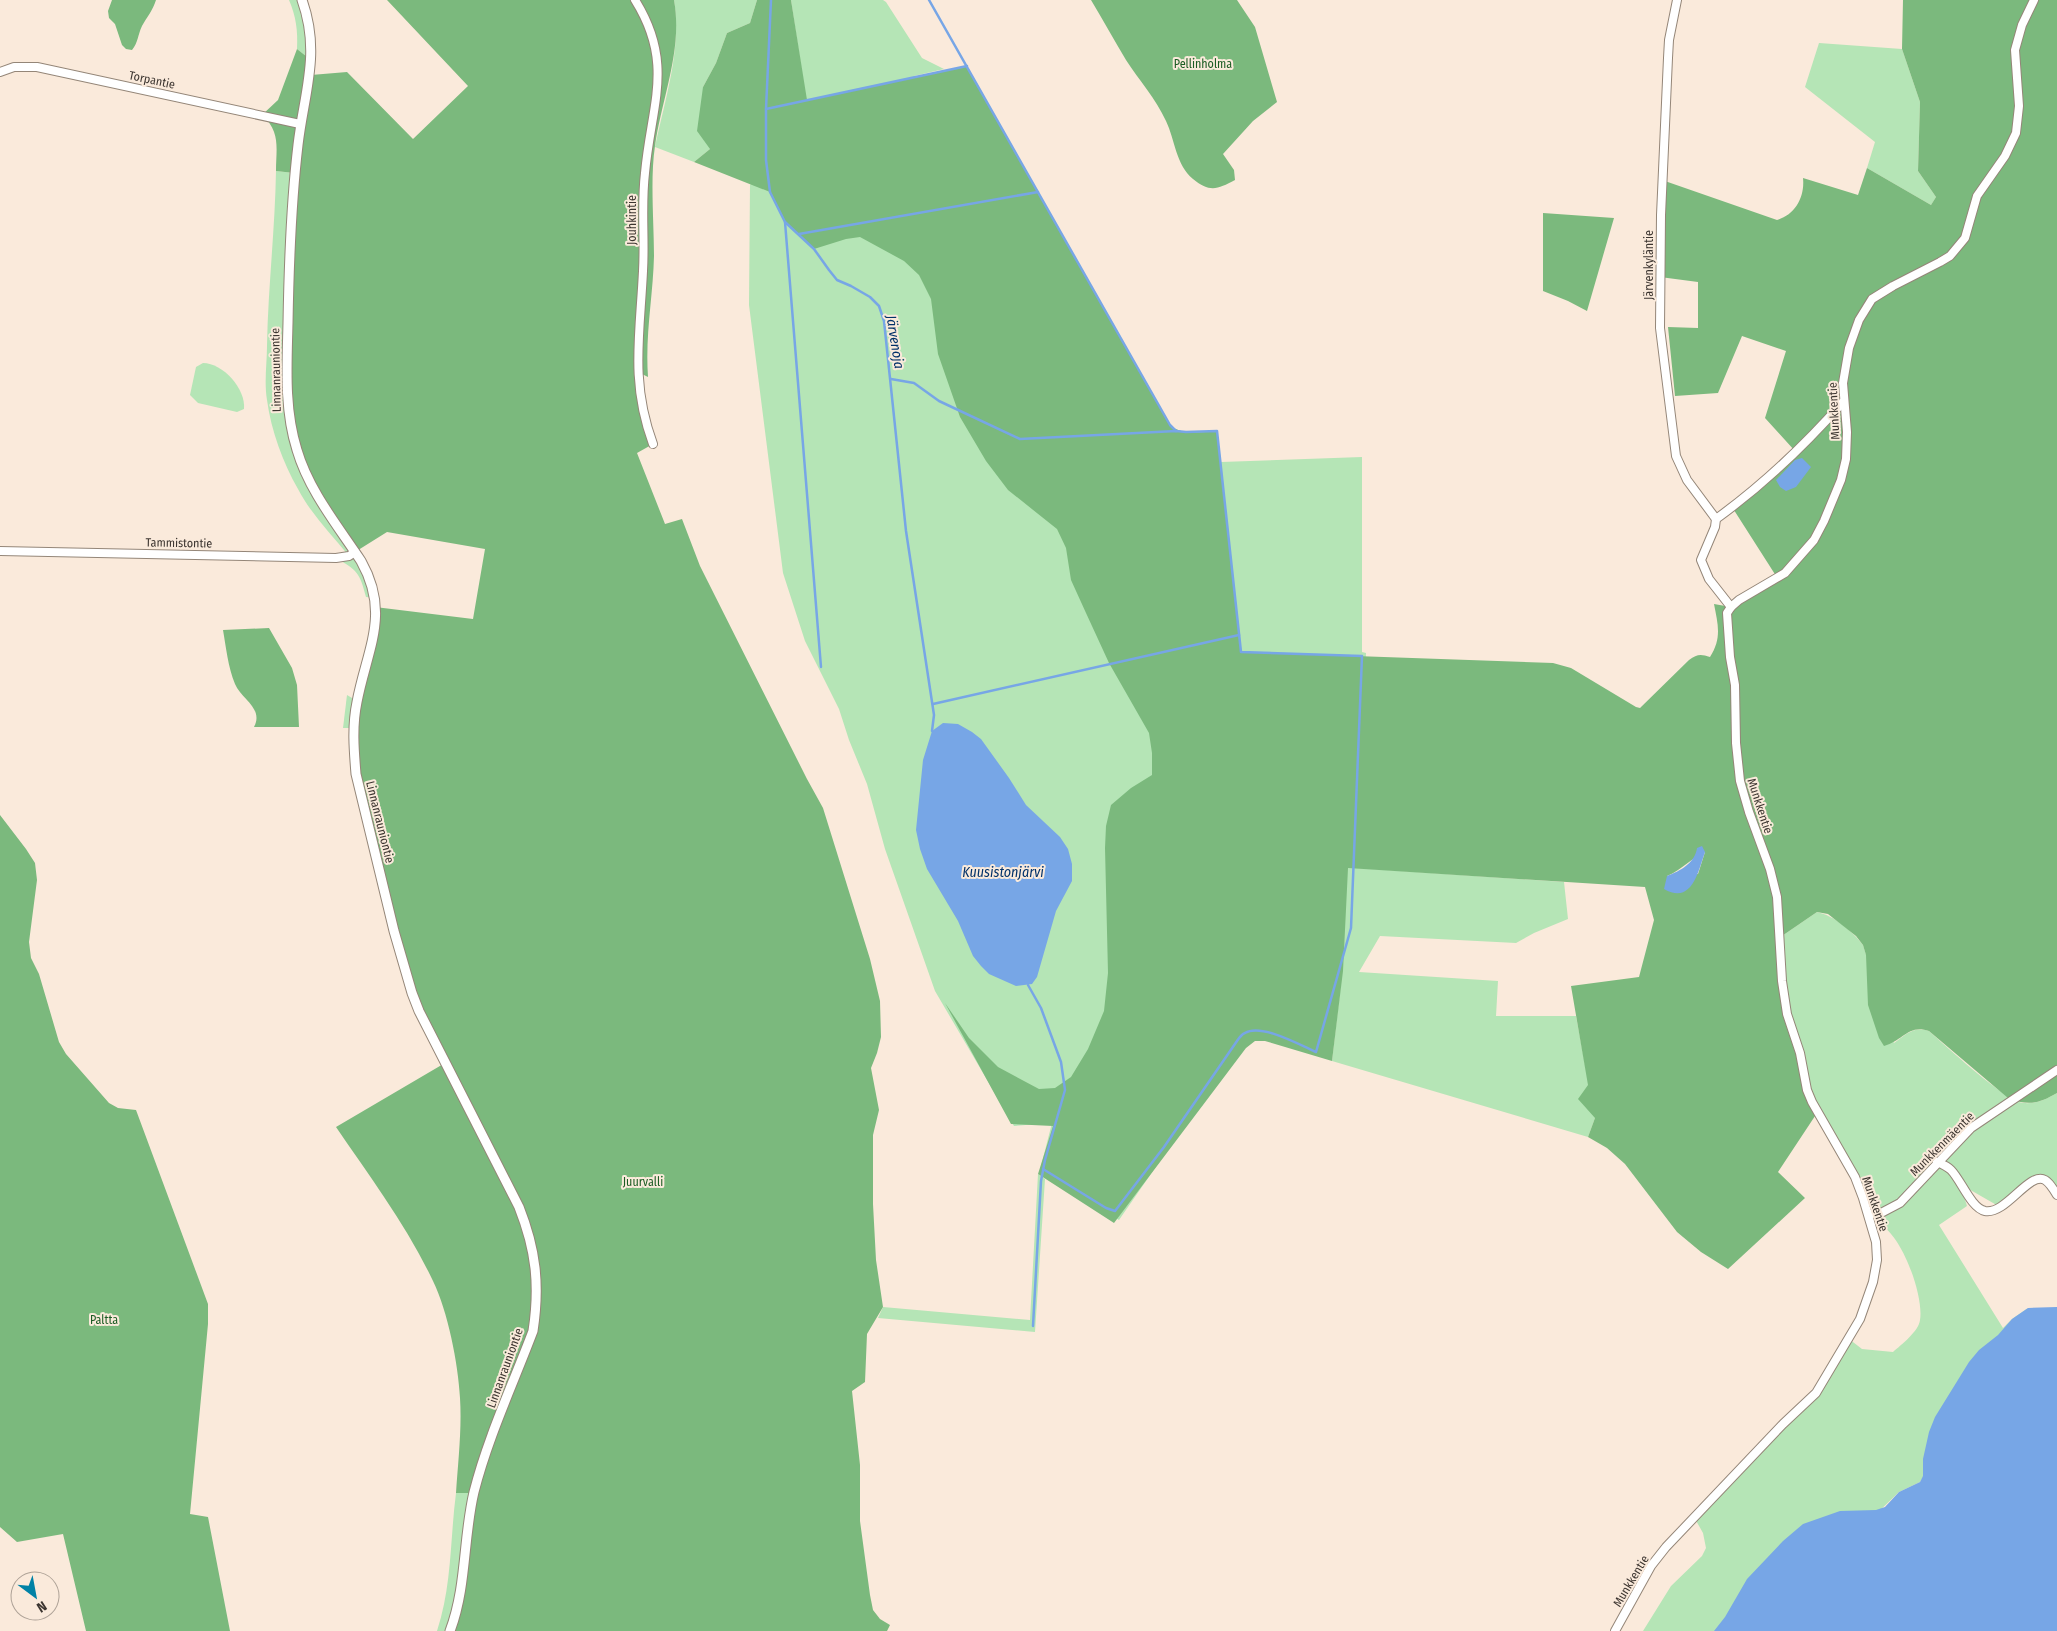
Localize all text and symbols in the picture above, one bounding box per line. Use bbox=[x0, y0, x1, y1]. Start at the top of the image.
park label: Pellinholma bbox=[1174, 57, 1232, 71]
street label: Torpantie bbox=[128, 68, 176, 92]
street label: Jouhkintie bbox=[625, 195, 639, 245]
street label: Järvenkyläntie bbox=[1642, 230, 1656, 300]
water label: Järvenoja bbox=[882, 313, 908, 370]
street label: Linnanrauniontie bbox=[268, 328, 284, 412]
street label: Munkkentie bbox=[1826, 382, 1842, 440]
street label: Tammistontie bbox=[146, 535, 213, 551]
street label: Munkkentie bbox=[1744, 777, 1776, 835]
street label: Linnanrauniontie bbox=[363, 780, 397, 865]
water label: Kuusistonjärvi bbox=[962, 864, 1044, 881]
street label: Munkkenmäentie bbox=[1907, 1109, 1977, 1179]
park label: Juurvalli bbox=[623, 1175, 663, 1189]
street label: Munkkentie bbox=[1859, 1175, 1891, 1233]
park label: Paltta bbox=[90, 1313, 118, 1327]
street label: Linnanrauniontie bbox=[484, 1326, 526, 1410]
street label: Munkkentie bbox=[1610, 1553, 1652, 1609]
north arrow bbox=[10, 1571, 60, 1621]
text: N bbox=[34, 1597, 50, 1616]

